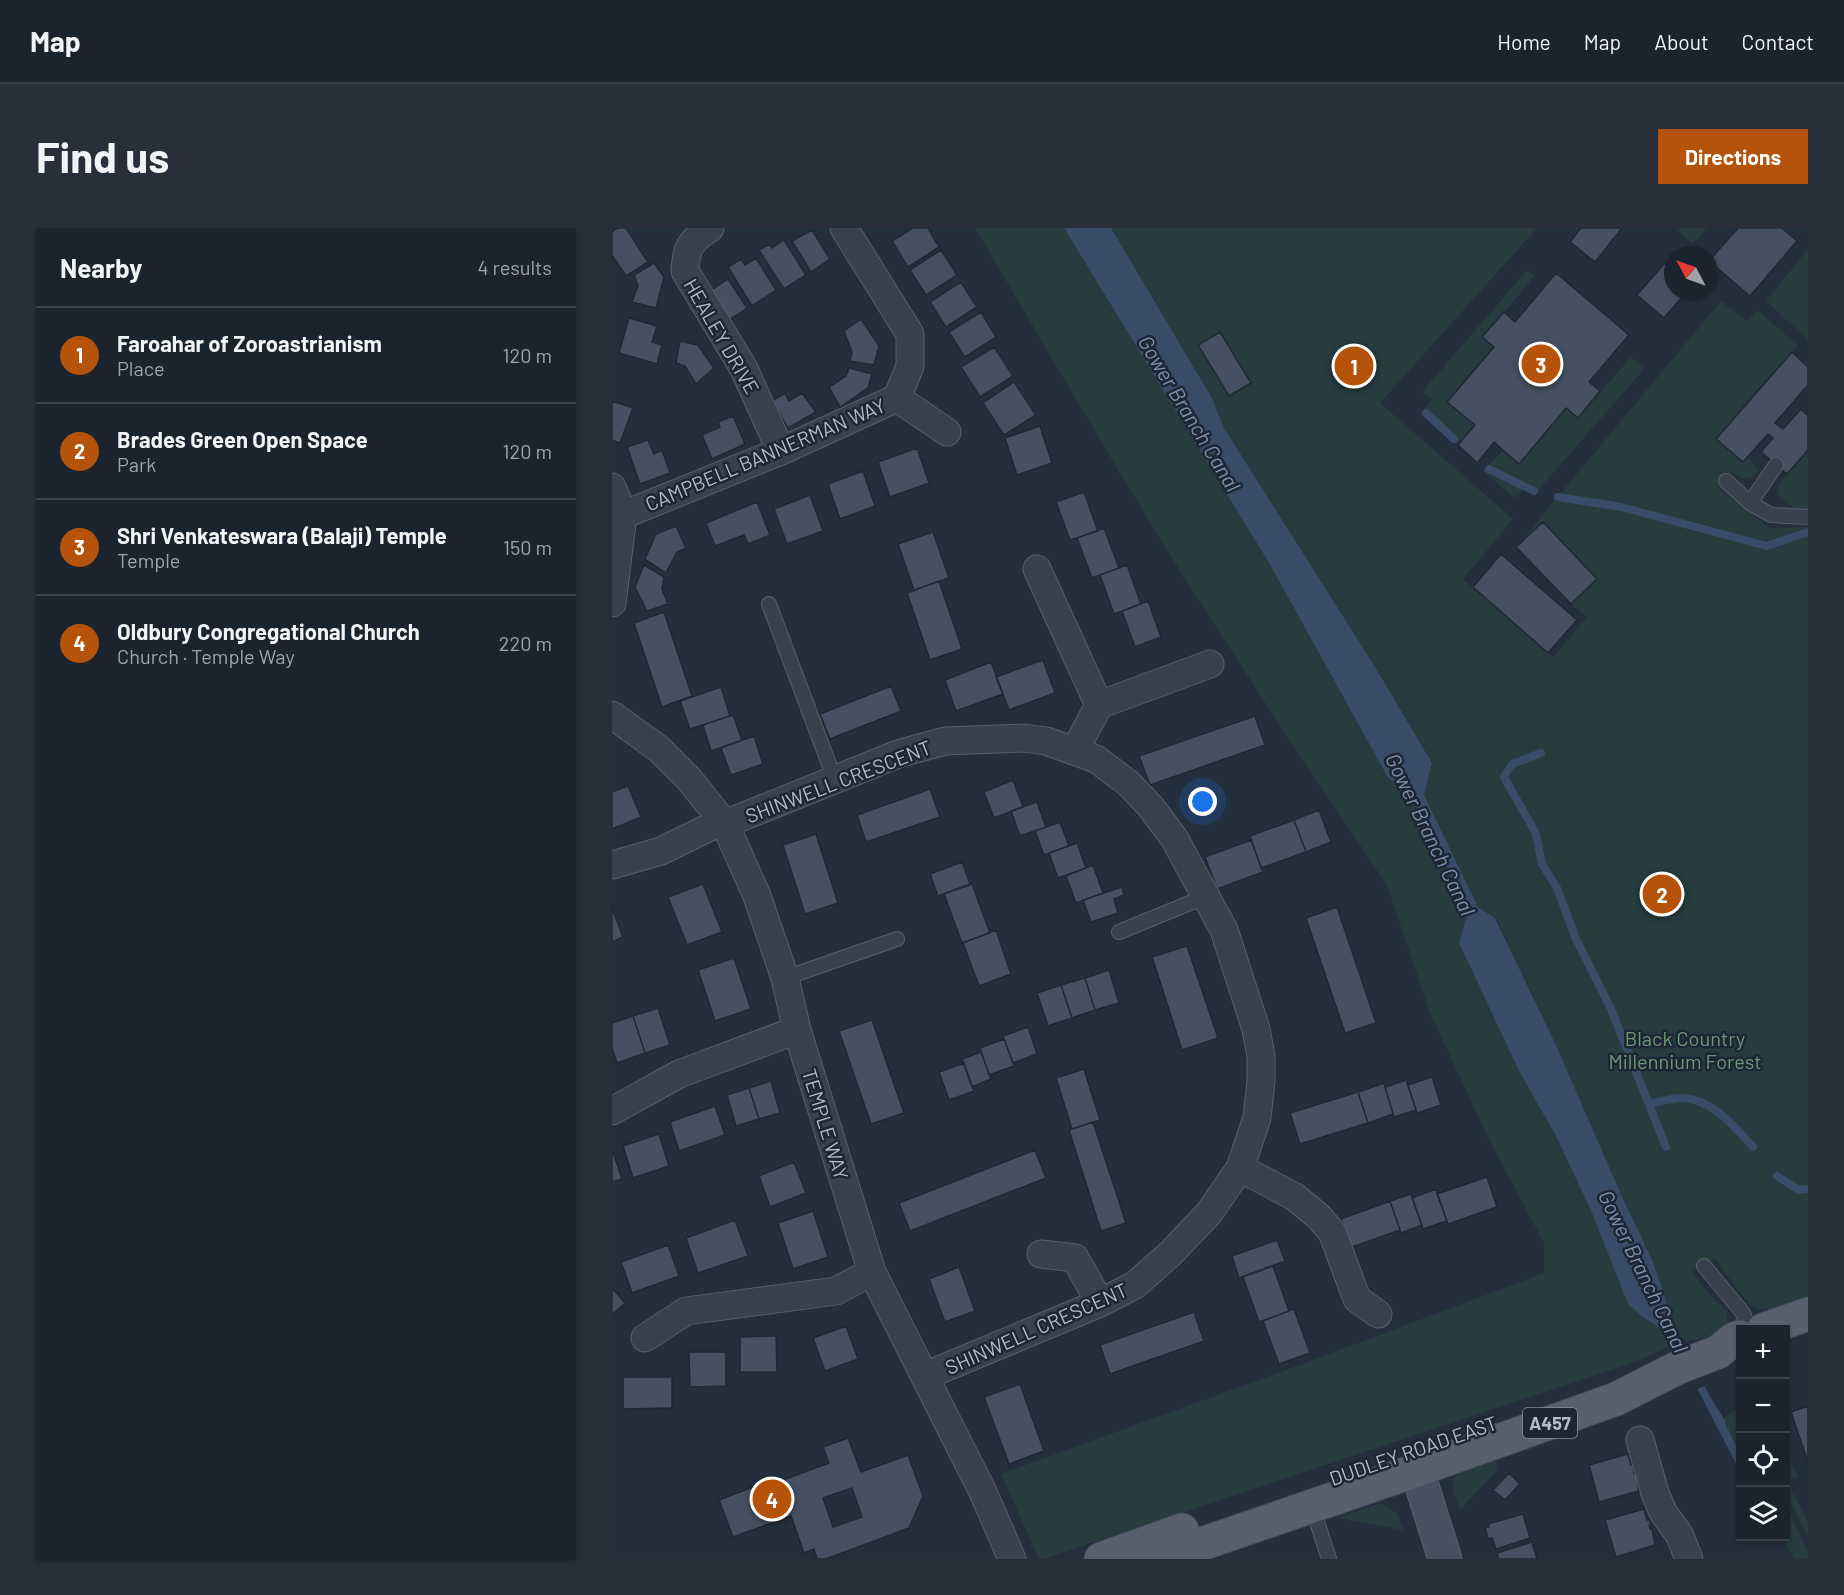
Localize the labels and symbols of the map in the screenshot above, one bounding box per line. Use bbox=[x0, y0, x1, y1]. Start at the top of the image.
north arrow bbox=[1664, 246, 1718, 300]
street label: HEALEY DRIVE bbox=[679, 274, 765, 398]
water label: Gower Branch Canal bbox=[1134, 331, 1247, 496]
pin: 3 bbox=[1522, 342, 1560, 386]
pin: 1 bbox=[1334, 344, 1374, 388]
street label: CAMPBELL BANNERMAN WAY bbox=[641, 392, 889, 516]
street label: SHINWELL CRESCENT bbox=[742, 735, 934, 827]
water label: Gower Branch Canal bbox=[1381, 749, 1481, 919]
your location bbox=[1188, 787, 1217, 816]
pin: 2 bbox=[1642, 872, 1682, 916]
park label: Black Country Millennium Forest bbox=[1608, 1026, 1762, 1073]
street label: TEMPLE WAY bbox=[798, 1066, 854, 1182]
water label: Gower Branch Canal bbox=[1594, 1186, 1694, 1356]
street label: SHINWELL CRESCENT bbox=[941, 1277, 1131, 1379]
road number: A457 bbox=[1523, 1408, 1577, 1438]
street label: DUDLEY ROAD EAST bbox=[1326, 1410, 1500, 1490]
pin: 4 bbox=[752, 1476, 792, 1522]

